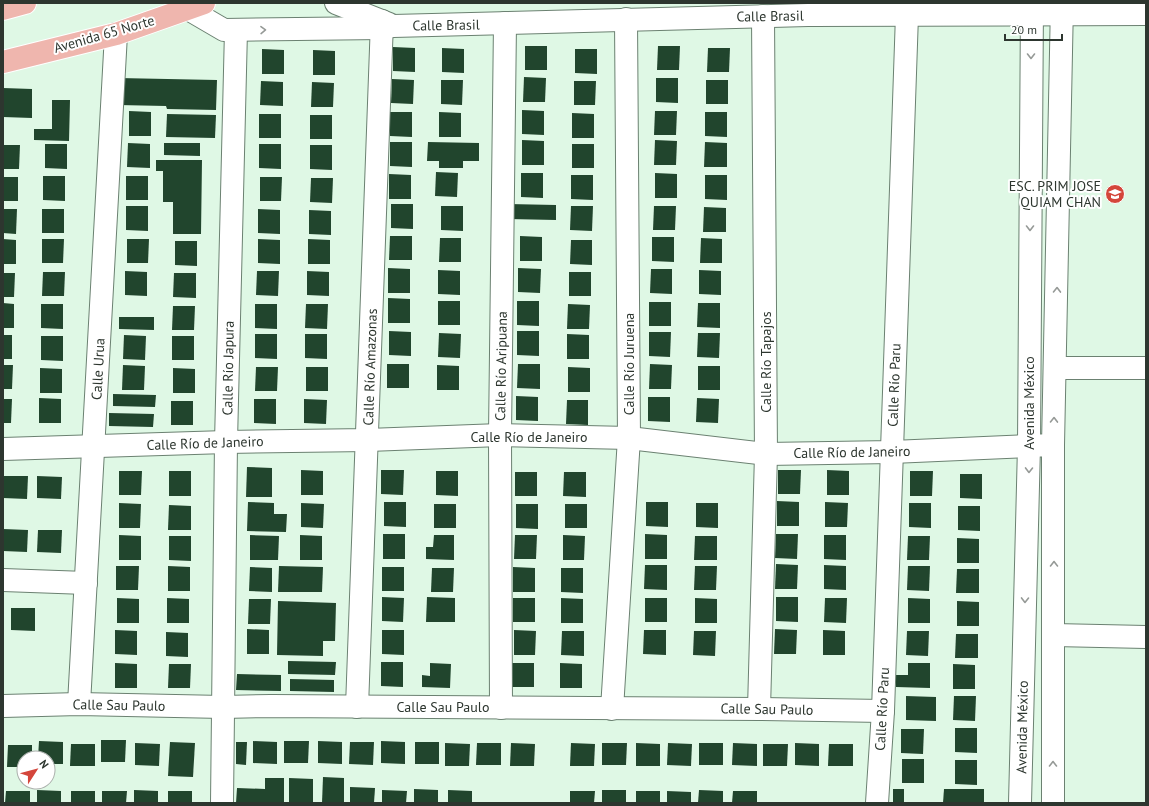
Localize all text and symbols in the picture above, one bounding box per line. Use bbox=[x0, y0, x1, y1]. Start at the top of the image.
street label: Calle Brasil bbox=[736, 6, 804, 26]
street label: Avenida 65 Norte bbox=[52, 11, 156, 57]
street label: Calle Brasil bbox=[412, 15, 480, 35]
scale bar bbox=[1005, 16, 1062, 42]
text: 20 m bbox=[1011, 22, 1037, 37]
one-way arrow bbox=[260, 26, 266, 34]
one-way arrow bbox=[1027, 53, 1035, 59]
place label: ESC. PRIM JOSE QUIAM CHAN bbox=[1009, 177, 1101, 211]
school or university icon: ESC. PRIM JOSE QUIAM CHAN bbox=[1104, 183, 1126, 205]
one-way arrow bbox=[1026, 225, 1034, 231]
one-way arrow bbox=[1053, 287, 1061, 293]
street label: Calle Río Amazonas bbox=[359, 308, 381, 426]
street label: Calle Río Aripuana bbox=[491, 311, 511, 421]
street label: Calle Río Tapajos bbox=[757, 311, 775, 413]
street label: Calle Río Juruena bbox=[620, 313, 638, 415]
street label: Calle Río Japura bbox=[218, 320, 238, 416]
street label: Calle Urua bbox=[87, 337, 109, 400]
street label: Calle Río Paru bbox=[884, 343, 904, 427]
street label: Avenida México bbox=[1020, 356, 1038, 450]
one-way arrow bbox=[1050, 417, 1058, 423]
street label: Calle Río de Janeiro bbox=[470, 428, 588, 446]
street label: Calle Río de Janeiro bbox=[146, 432, 264, 454]
street label: Calle Río de Janeiro bbox=[793, 442, 911, 462]
one-way arrow bbox=[1024, 467, 1033, 473]
one-way arrow bbox=[1050, 561, 1058, 567]
one-way arrow bbox=[1021, 597, 1029, 603]
street label: Calle Río Paru bbox=[871, 667, 893, 751]
street label: Avenida México bbox=[1012, 680, 1032, 774]
street label: Calle Sau Paulo bbox=[72, 695, 166, 715]
street label: Calle Sau Paulo bbox=[397, 698, 489, 716]
street label: Calle Sau Paulo bbox=[720, 699, 814, 719]
north arrow bbox=[16, 750, 56, 790]
text: N bbox=[36, 757, 52, 771]
one-way arrow bbox=[1049, 761, 1057, 767]

